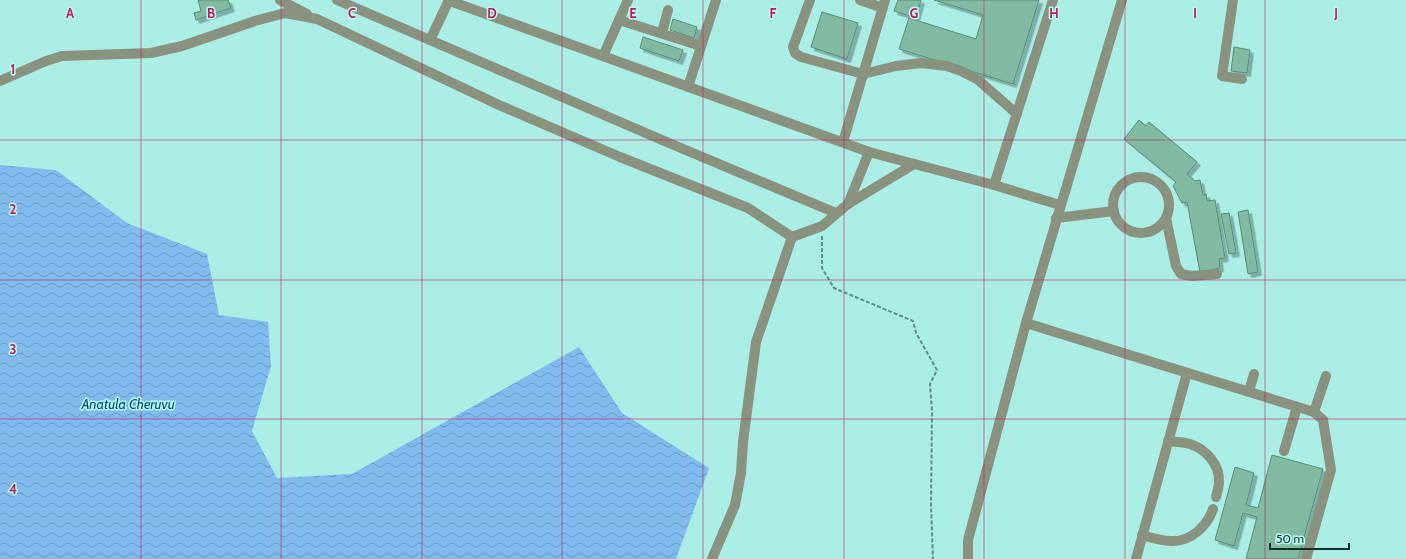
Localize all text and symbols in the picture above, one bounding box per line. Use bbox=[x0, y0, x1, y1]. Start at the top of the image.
text: A bbox=[66, 5, 75, 21]
text: B bbox=[207, 5, 215, 21]
text: C bbox=[348, 5, 356, 21]
text: D bbox=[487, 5, 497, 21]
text: E bbox=[629, 5, 637, 21]
text: F bbox=[770, 5, 777, 21]
text: G bbox=[910, 5, 919, 21]
text: H bbox=[1049, 5, 1059, 21]
text: I bbox=[1193, 5, 1197, 21]
text: J bbox=[1333, 5, 1338, 21]
text: 1 bbox=[11, 61, 15, 77]
text: 2 bbox=[10, 201, 17, 217]
text: 3 bbox=[9, 341, 17, 357]
water label: Anatula Cheruvu bbox=[80, 395, 175, 413]
text: 4 bbox=[9, 481, 17, 497]
scale bar bbox=[1270, 525, 1349, 551]
text: 50 m bbox=[1276, 531, 1304, 546]

